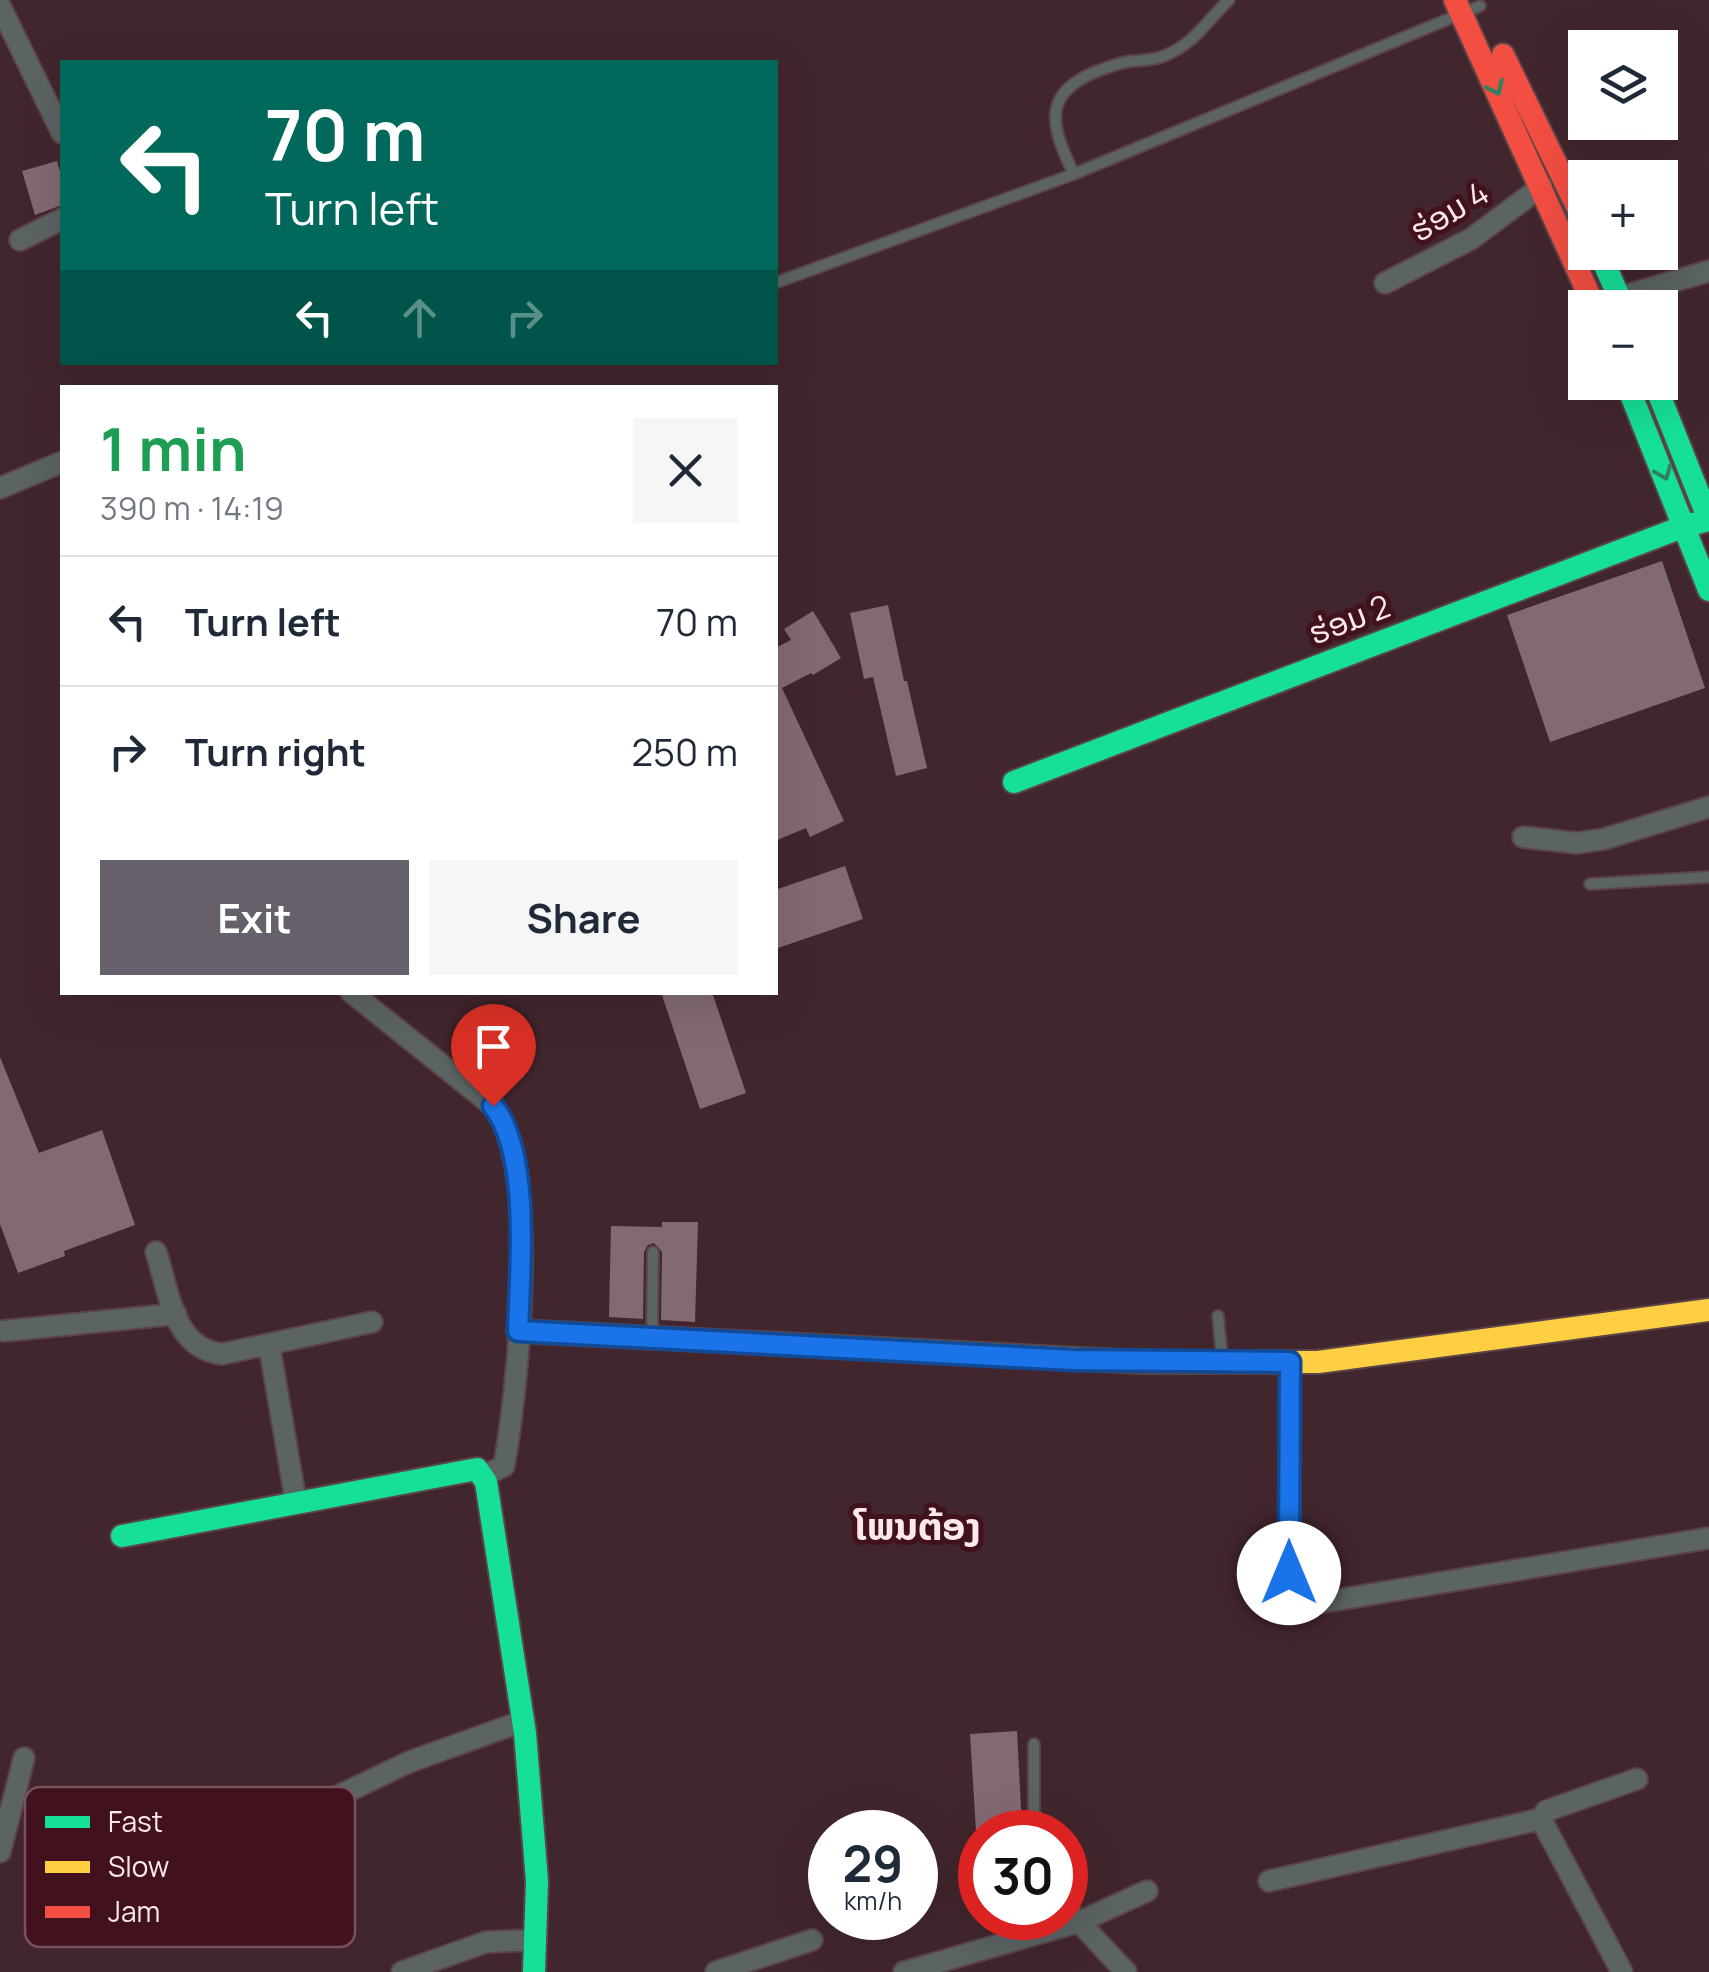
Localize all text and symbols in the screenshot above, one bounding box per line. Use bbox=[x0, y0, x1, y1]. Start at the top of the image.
map controls bbox=[1568, 30, 1678, 400]
button: layers bbox=[1568, 30, 1678, 140]
one-way arrow bbox=[1484, 78, 1504, 96]
text: 70 m bbox=[265, 86, 425, 182]
icon: left bbox=[100, 100, 230, 230]
button: + bbox=[1568, 160, 1678, 270]
street label: ຮ່ອມ 4 bbox=[1401, 170, 1497, 252]
text: Turn left bbox=[265, 177, 439, 239]
icon: left bbox=[287, 290, 342, 345]
icon: ahead bbox=[392, 290, 447, 345]
icon: right bbox=[497, 290, 552, 345]
button: − bbox=[1568, 290, 1678, 400]
text: 1 min bbox=[100, 407, 247, 489]
button: close bbox=[633, 418, 738, 523]
one-way arrow bbox=[1652, 462, 1672, 480]
text: 390 m · 14:19 bbox=[100, 486, 284, 530]
street label: ຮ່ອມ 2 bbox=[1302, 583, 1396, 655]
icon: left bbox=[100, 594, 155, 649]
text: Turn left bbox=[185, 595, 341, 647]
text: 70 m bbox=[656, 595, 738, 647]
icon: right bbox=[100, 724, 155, 779]
text: Turn right bbox=[185, 725, 366, 777]
text: 250 m bbox=[631, 725, 738, 777]
button: Exit bbox=[100, 860, 409, 975]
button: Share bbox=[429, 860, 738, 975]
pin bbox=[451, 1004, 536, 1107]
icon: arrive bbox=[466, 1019, 521, 1074]
district label: ໂພນຕ້ອງ bbox=[853, 1499, 980, 1551]
position arrow bbox=[1237, 1521, 1341, 1625]
legend bbox=[25, 1787, 355, 1947]
text: Fast bbox=[108, 1802, 163, 1840]
speed limit sign: 30 bbox=[958, 1810, 1088, 1940]
text: 29 bbox=[843, 1829, 903, 1897]
text: Slow bbox=[108, 1847, 169, 1885]
text: km/h bbox=[844, 1883, 902, 1918]
text: Jam bbox=[108, 1892, 160, 1930]

